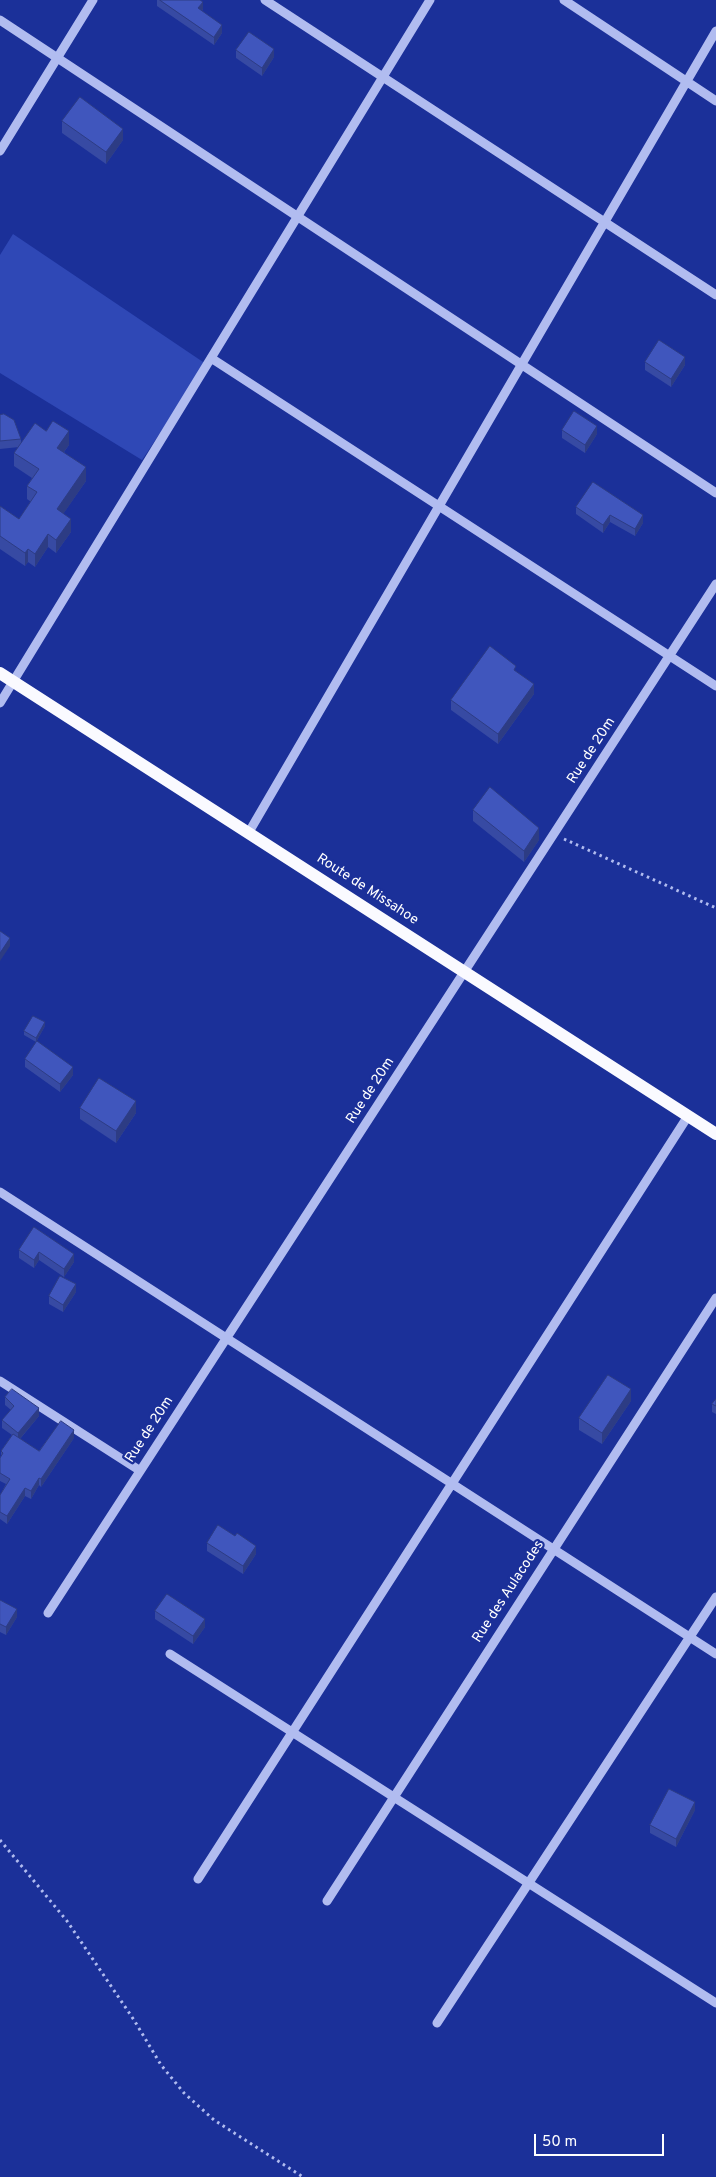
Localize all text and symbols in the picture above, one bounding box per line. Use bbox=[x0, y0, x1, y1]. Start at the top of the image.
street label: Rue de 20m bbox=[564, 715, 620, 787]
street label: Route de Missahoe bbox=[313, 851, 421, 929]
street label: Rue de 20m bbox=[343, 1055, 399, 1127]
street label: Rue de 20m bbox=[122, 1394, 178, 1466]
street label: Rue des Aulacodes bbox=[470, 1538, 548, 1646]
scale bar bbox=[536, 2124, 666, 2156]
text: 50 m bbox=[542, 2133, 577, 2152]

